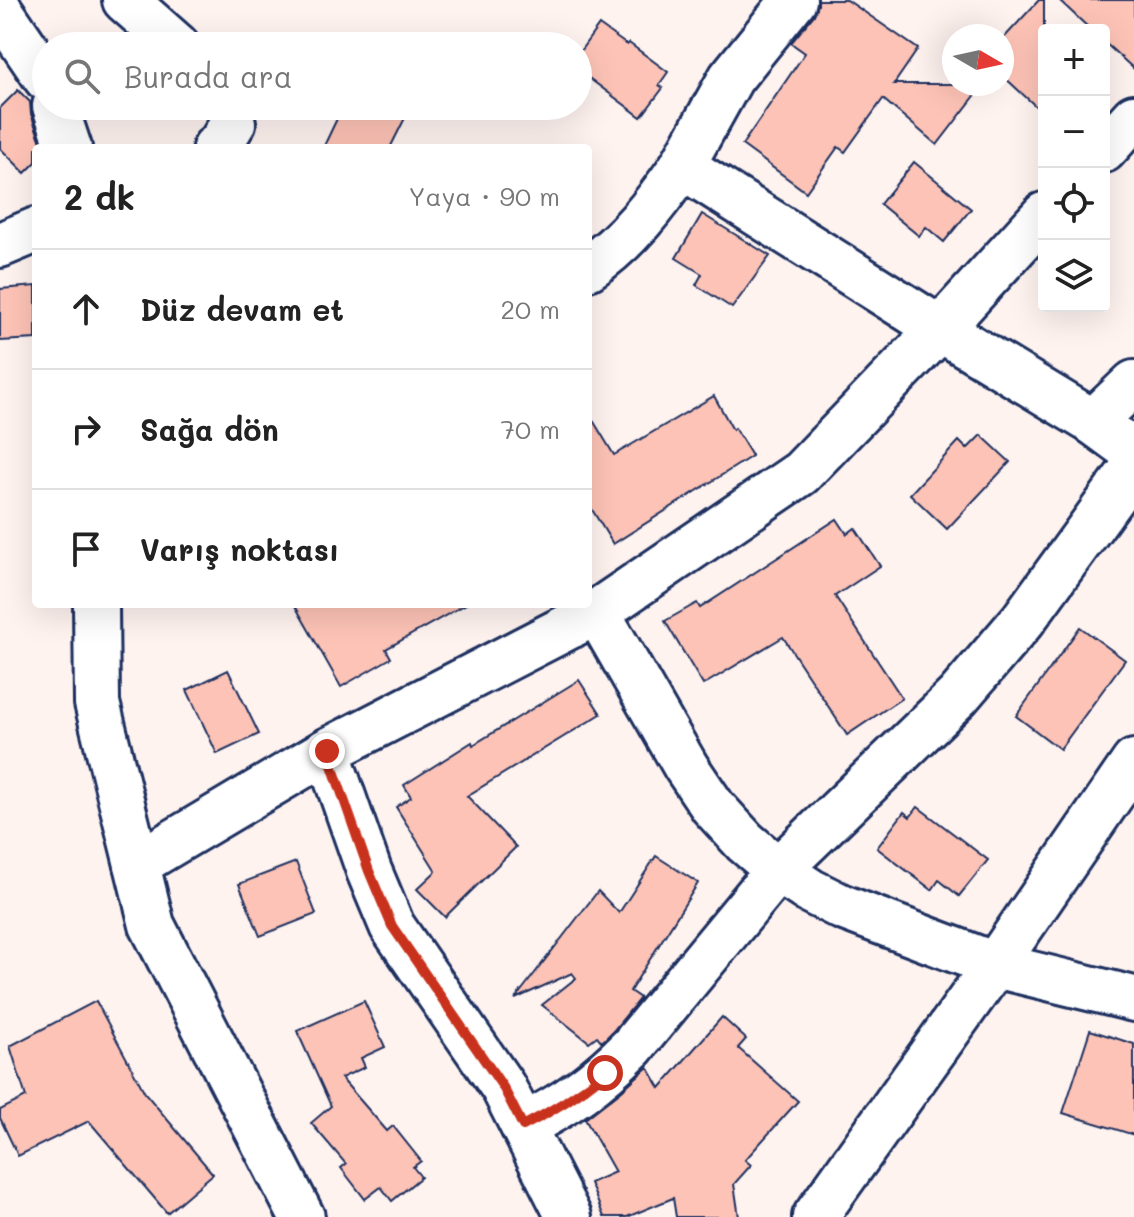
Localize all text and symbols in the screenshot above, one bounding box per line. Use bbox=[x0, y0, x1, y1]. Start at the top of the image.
north arrow bbox=[942, 24, 1014, 96]
map controls bbox=[1038, 24, 1110, 312]
button: + bbox=[1038, 24, 1110, 96]
search box bbox=[32, 32, 592, 120]
icon: search bbox=[60, 54, 104, 98]
text: Burada ara bbox=[124, 56, 293, 96]
button: − bbox=[1038, 96, 1110, 168]
button: locate bbox=[1038, 168, 1110, 240]
text: 2 dk bbox=[64, 174, 135, 219]
text: Yaya · 90 m bbox=[409, 179, 560, 213]
button: layers bbox=[1038, 240, 1110, 312]
icon: ahead bbox=[64, 287, 108, 331]
text: Düz devam et bbox=[140, 289, 344, 329]
text: 20 m bbox=[500, 292, 560, 326]
icon: right bbox=[64, 407, 108, 451]
text: Sağa dön bbox=[140, 409, 279, 449]
text: 70 m bbox=[500, 412, 560, 446]
icon: arrive bbox=[64, 527, 108, 571]
text: Varış noktası bbox=[140, 529, 339, 569]
route end bbox=[309, 733, 345, 769]
route start bbox=[587, 1055, 623, 1091]

